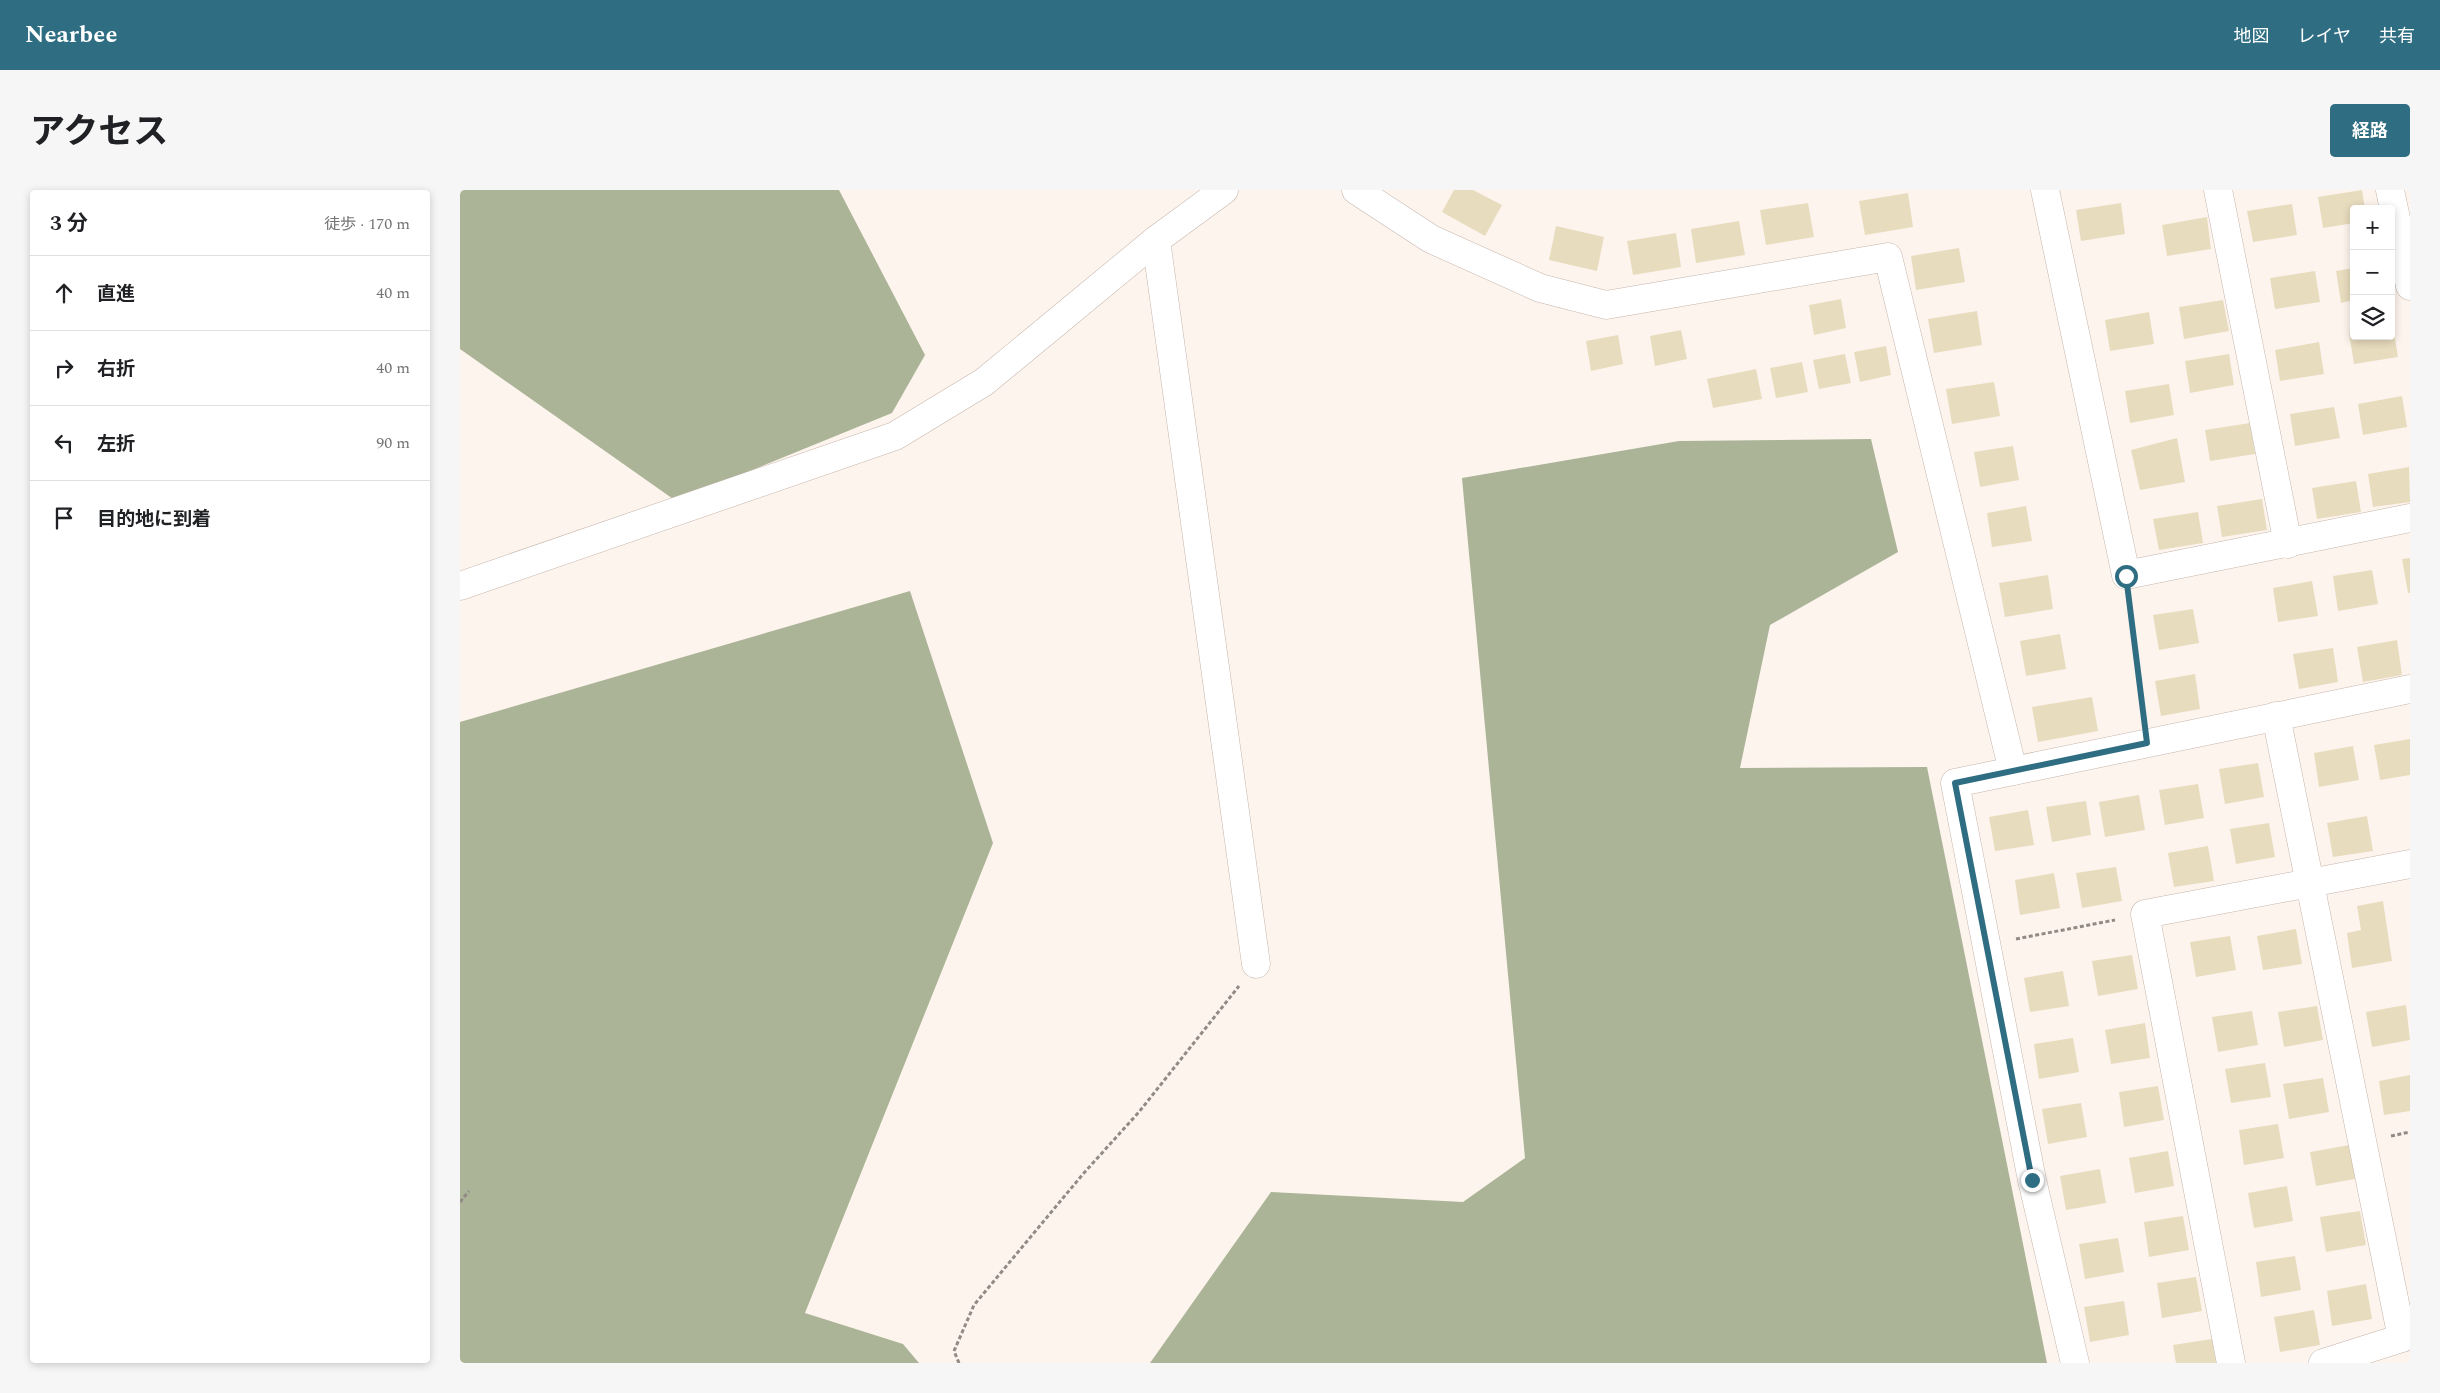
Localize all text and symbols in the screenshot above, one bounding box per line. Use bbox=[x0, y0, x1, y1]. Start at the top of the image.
text: Nearbee bbox=[25, 17, 117, 53]
text: 地図 bbox=[2234, 23, 2270, 50]
text: レイヤ bbox=[2298, 23, 2351, 50]
text: 共有 bbox=[2379, 23, 2415, 50]
button: 経路 bbox=[2330, 104, 2410, 157]
text: アクセス bbox=[30, 106, 168, 159]
map controls bbox=[2350, 205, 2395, 340]
button: + bbox=[2350, 205, 2395, 250]
text: 3 分 bbox=[50, 208, 88, 240]
text: 徒歩 · 170 m bbox=[324, 212, 410, 236]
button: − bbox=[2350, 250, 2395, 295]
icon: ahead bbox=[50, 279, 78, 307]
text: 直進 bbox=[97, 280, 135, 309]
text: 40 m bbox=[376, 281, 410, 305]
button: layers bbox=[2350, 295, 2395, 340]
icon: right bbox=[50, 354, 78, 382]
text: 右折 bbox=[97, 355, 135, 384]
text: 40 m bbox=[376, 356, 410, 380]
icon: left bbox=[50, 429, 78, 457]
text: 左折 bbox=[97, 430, 135, 459]
text: 90 m bbox=[376, 431, 410, 455]
icon: arrive bbox=[50, 504, 78, 532]
text: 目的地に到着 bbox=[97, 505, 211, 534]
route start bbox=[2115, 565, 2138, 588]
route end bbox=[2021, 1169, 2044, 1192]

